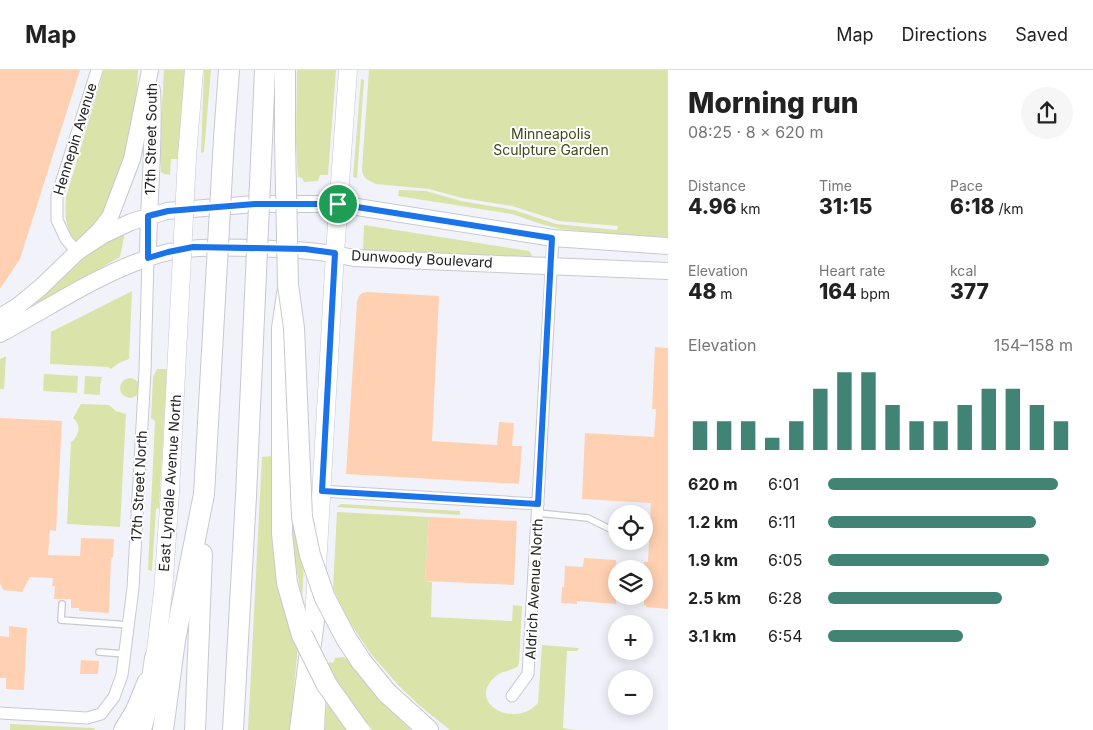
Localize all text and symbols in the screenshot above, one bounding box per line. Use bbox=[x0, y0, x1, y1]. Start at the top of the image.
text: Map bbox=[25, 20, 76, 49]
text: Map bbox=[836, 24, 874, 45]
text: Directions bbox=[902, 24, 987, 45]
text: Saved bbox=[1015, 24, 1068, 45]
street label: Hennepin Avenue bbox=[49, 81, 100, 197]
street label: 17th Street South bbox=[141, 83, 160, 195]
text: Morning run bbox=[688, 86, 858, 120]
button: share bbox=[1021, 87, 1073, 139]
text: 08:25 · 8 × 620 m bbox=[688, 122, 823, 142]
park label: Minneapolis Sculpture Garden bbox=[493, 125, 609, 158]
text: Distance bbox=[688, 177, 746, 194]
text: Time bbox=[819, 177, 852, 194]
text: Pace bbox=[950, 177, 983, 194]
pin bbox=[317, 183, 359, 225]
icon: arrive bbox=[324, 190, 352, 218]
text: 4.96 bbox=[688, 194, 737, 219]
text: 31:15 bbox=[819, 194, 872, 219]
text: 6:18 bbox=[950, 194, 995, 219]
text: km bbox=[737, 200, 761, 217]
text: /km bbox=[995, 200, 1023, 217]
street label: Dunwoody Boulevard bbox=[351, 246, 493, 271]
text: Elevation bbox=[688, 262, 748, 279]
text: Heart rate bbox=[819, 262, 885, 279]
text: kcal bbox=[950, 262, 977, 279]
text: 48 bbox=[688, 279, 716, 304]
text: 164 bbox=[819, 279, 857, 304]
text: 377 bbox=[950, 279, 989, 304]
text: m bbox=[716, 285, 733, 302]
text: bpm bbox=[857, 285, 890, 302]
text: Elevation bbox=[688, 335, 757, 355]
text: 154–158 m bbox=[994, 335, 1073, 355]
street label: East Lyndale Avenue North bbox=[155, 394, 184, 572]
street label: 17th Street North bbox=[127, 430, 150, 542]
text: 620 m bbox=[688, 474, 738, 494]
text: 6:01 bbox=[768, 474, 799, 494]
map controls bbox=[608, 505, 653, 715]
button: locate bbox=[608, 505, 653, 550]
text: 1.2 km bbox=[688, 512, 738, 532]
text: 6:11 bbox=[768, 512, 796, 532]
street label: Aldrich Avenue North bbox=[521, 518, 546, 660]
text: 1.9 km bbox=[688, 550, 738, 570]
text: 6:05 bbox=[768, 550, 802, 570]
button: layers bbox=[608, 560, 653, 605]
text: 2.5 km bbox=[688, 588, 741, 608]
text: 6:28 bbox=[768, 588, 802, 608]
button: + bbox=[608, 615, 653, 660]
text: 3.1 km bbox=[688, 626, 736, 646]
text: 6:54 bbox=[768, 626, 803, 646]
button: − bbox=[608, 670, 653, 715]

